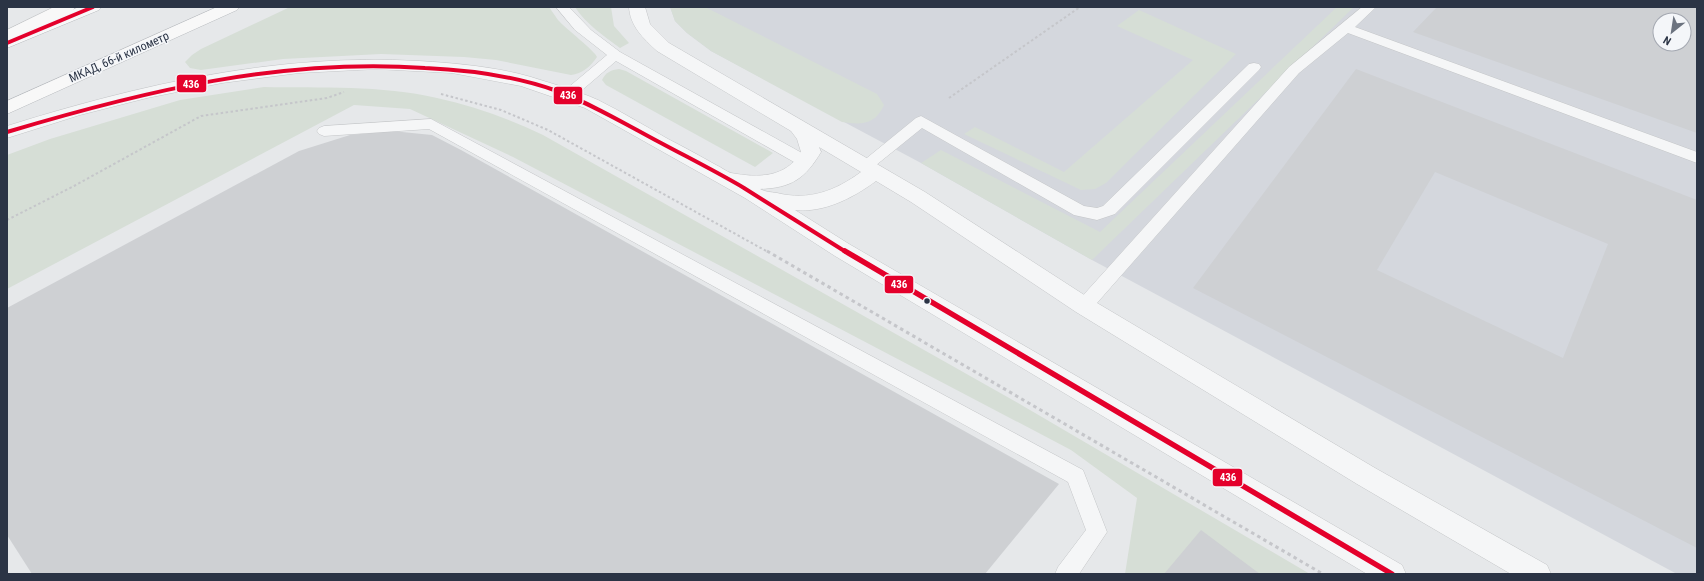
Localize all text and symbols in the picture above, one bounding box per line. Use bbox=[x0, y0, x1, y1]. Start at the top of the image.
north arrow bbox=[1652, 12, 1692, 52]
street label: МКАД, 66-й километр bbox=[67, 29, 171, 85]
text: N bbox=[1661, 33, 1673, 48]
line badge: 436 bbox=[176, 74, 207, 93]
text: 436 bbox=[183, 78, 200, 91]
line badge: 436 bbox=[553, 86, 583, 105]
text: 436 bbox=[560, 89, 577, 102]
line badge: 436 bbox=[884, 275, 914, 294]
text: 436 bbox=[891, 278, 908, 291]
unlabelled marker bbox=[922, 296, 932, 306]
line badge: 436 bbox=[1212, 468, 1243, 487]
text: 436 bbox=[1220, 471, 1237, 484]

